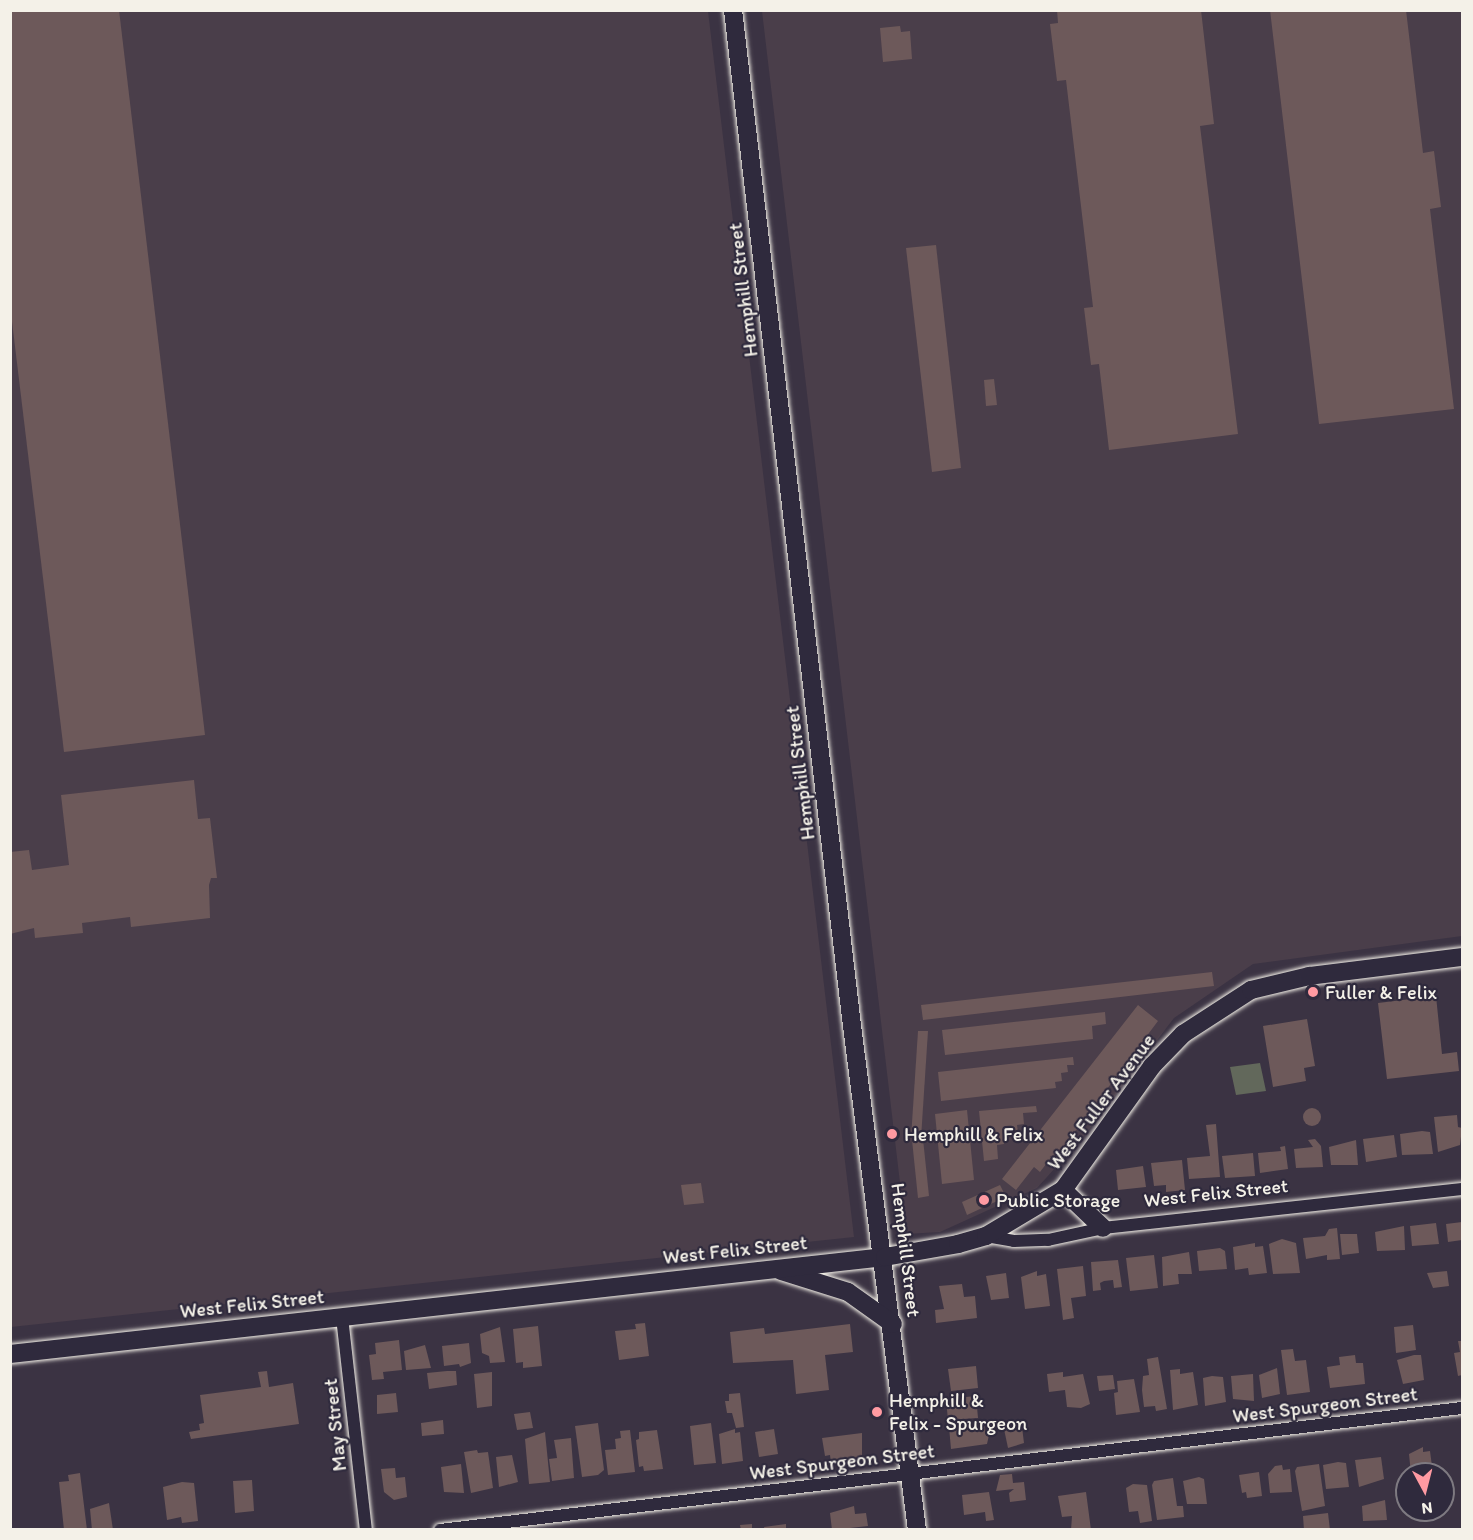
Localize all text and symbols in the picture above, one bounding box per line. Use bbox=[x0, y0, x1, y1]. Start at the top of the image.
street label: Hemphill Street bbox=[723, 222, 763, 358]
street label: Hemphill Street bbox=[780, 705, 820, 841]
place label: Fuller & Felix bbox=[1325, 980, 1436, 1004]
marker: Fuller & Felix bbox=[1306, 985, 1320, 999]
street label: West Fuller Avenue bbox=[1042, 1029, 1160, 1175]
place label: Hemphill & Felix bbox=[904, 1122, 1042, 1146]
marker: Hemphill & Felix bbox=[885, 1127, 899, 1141]
street label: West Felix Street bbox=[1143, 1174, 1289, 1212]
street label: Hemphill Street bbox=[886, 1182, 926, 1318]
place label: Public Storage bbox=[996, 1188, 1120, 1212]
marker: Public Storage bbox=[977, 1193, 991, 1207]
street label: West Felix Street bbox=[662, 1231, 808, 1269]
street label: West Felix Street bbox=[179, 1285, 325, 1323]
street label: May Street bbox=[318, 1378, 352, 1472]
street label: West Spurgeon Street bbox=[1231, 1382, 1419, 1428]
place label: Hemphill & Felix - Spurgeon bbox=[889, 1388, 1027, 1435]
marker: Hemphill & Felix - Spurgeon bbox=[870, 1405, 884, 1419]
street label: West Spurgeon Street bbox=[748, 1439, 936, 1485]
north arrow bbox=[1395, 1462, 1455, 1522]
text: N bbox=[1420, 1498, 1434, 1518]

